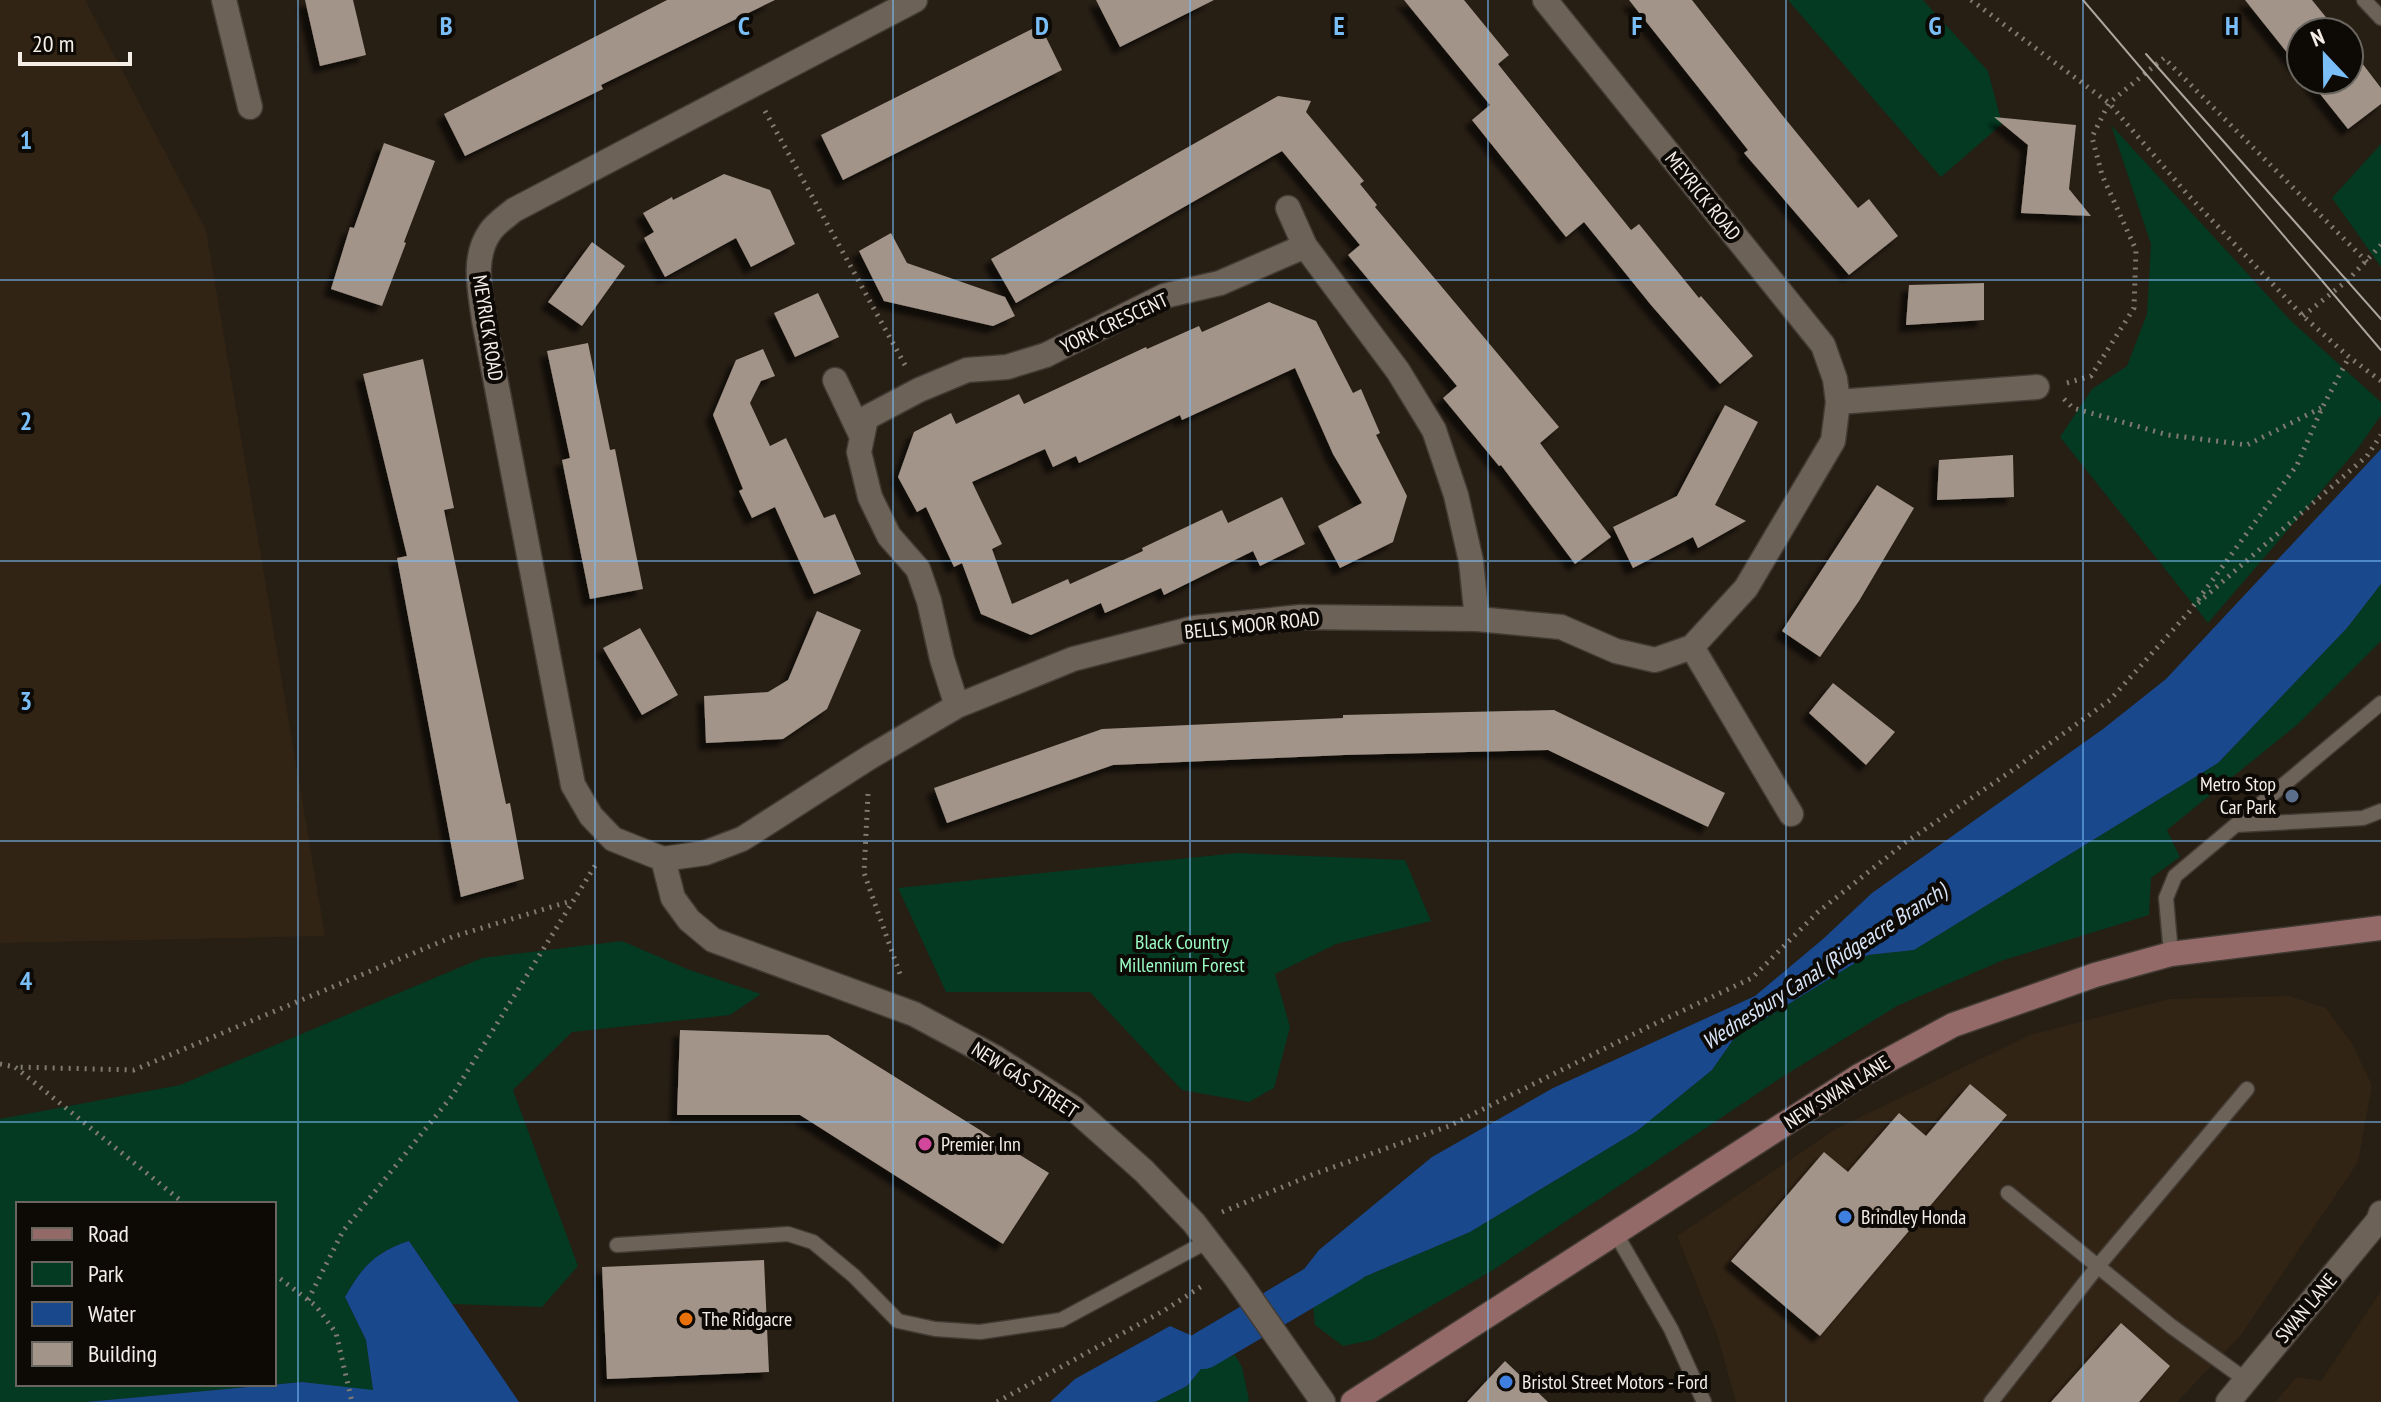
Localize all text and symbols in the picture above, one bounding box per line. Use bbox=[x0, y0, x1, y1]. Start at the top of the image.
text: B bbox=[440, 9, 453, 42]
text: C bbox=[738, 9, 750, 42]
text: D bbox=[1035, 9, 1049, 42]
text: E bbox=[1333, 9, 1345, 42]
text: F bbox=[1632, 9, 1643, 42]
text: G bbox=[1928, 9, 1942, 42]
text: H bbox=[2225, 9, 2239, 42]
scale bar bbox=[20, 16, 130, 66]
north arrow bbox=[2285, 16, 2365, 96]
text: N bbox=[2307, 22, 2328, 53]
text: 20 m bbox=[32, 28, 74, 59]
text: 1 bbox=[20, 123, 32, 156]
street label: MEYRICK ROAD bbox=[1659, 146, 1747, 246]
street label: MEYRICK ROAD bbox=[467, 273, 509, 383]
street label: YORK CRESCENT bbox=[1056, 287, 1172, 359]
text: 2 bbox=[20, 404, 32, 437]
street label: BELLS MOOR ROAD bbox=[1183, 605, 1321, 645]
text: 3 bbox=[20, 684, 32, 717]
place label: Metro Stop Car Park bbox=[2200, 771, 2276, 820]
marker: Metro Stop Car Park bbox=[2283, 787, 2301, 805]
water label: Wednesbury Canal (Ridgeacre Branch) bbox=[1697, 875, 1954, 1055]
park label: Black Country Millennium Forest bbox=[1119, 929, 1245, 978]
text: 4 bbox=[20, 964, 33, 997]
street label: NEW GAS STREET bbox=[967, 1036, 1083, 1124]
street label: NEW SWAN LANE bbox=[1779, 1049, 1895, 1135]
place label: Premier Inn bbox=[941, 1131, 1021, 1157]
marker: Premier Inn bbox=[916, 1135, 934, 1153]
legend bbox=[16, 1202, 276, 1386]
place label: Brindley Honda bbox=[1861, 1204, 1966, 1230]
marker: Brindley Honda bbox=[1836, 1208, 1854, 1226]
text: Road bbox=[88, 1218, 129, 1249]
text: Park bbox=[88, 1258, 124, 1289]
street label: SWAN LANE bbox=[2269, 1268, 2343, 1348]
text: Water bbox=[88, 1298, 136, 1329]
place label: The Ridgacre bbox=[702, 1306, 792, 1332]
marker: The Ridgacre bbox=[677, 1310, 695, 1328]
text: Building bbox=[88, 1338, 157, 1369]
place label: Bristol Street Motors - Ford bbox=[1522, 1369, 1708, 1395]
marker: Bristol Street Motors - Ford bbox=[1497, 1373, 1515, 1391]

